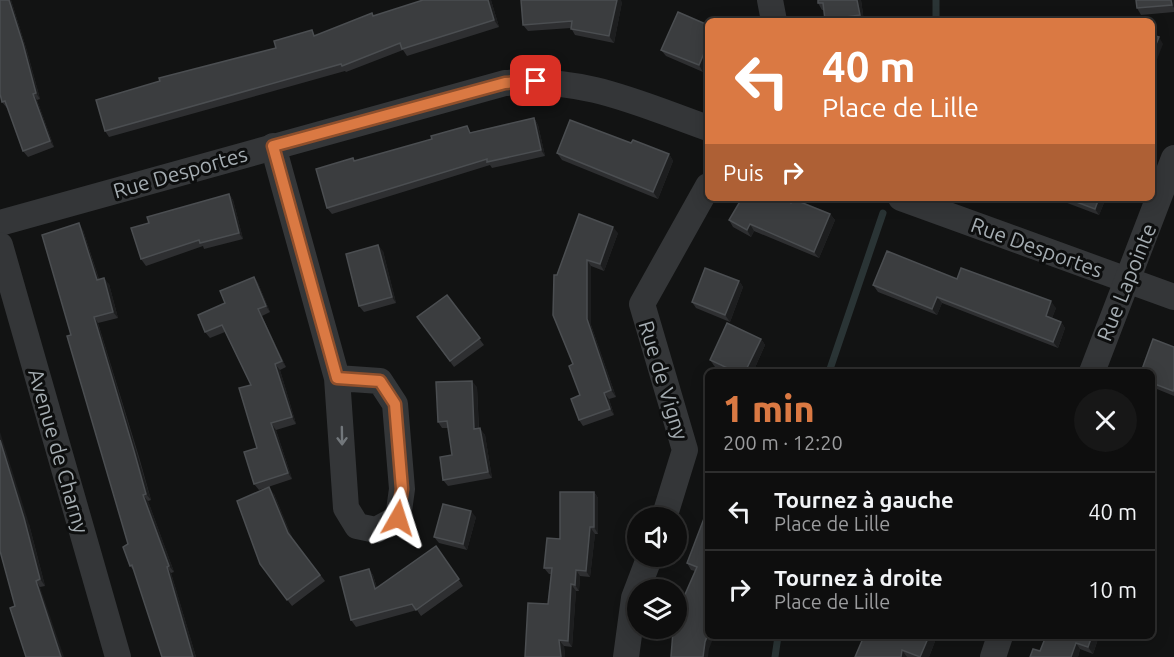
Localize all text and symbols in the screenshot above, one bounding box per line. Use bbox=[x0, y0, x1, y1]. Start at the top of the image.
icon: left bbox=[723, 42, 801, 120]
text: 40 m bbox=[822, 43, 916, 90]
pin bbox=[510, 55, 561, 106]
icon: arrive bbox=[519, 64, 552, 97]
text: Place de Lille bbox=[822, 92, 979, 122]
street label: Rue Desportes bbox=[110, 141, 250, 203]
icon: right bbox=[776, 156, 809, 189]
text: Puis bbox=[723, 160, 764, 185]
street label: Rue Desportes bbox=[968, 212, 1106, 282]
street label: Rue Lapointe bbox=[1092, 220, 1160, 344]
street label: Rue de Vigny bbox=[635, 318, 693, 442]
street label: Avenue de Charny bbox=[24, 366, 94, 536]
text: 1 min bbox=[723, 388, 815, 429]
button: close bbox=[1074, 389, 1137, 452]
one-way arrow bbox=[336, 426, 347, 446]
text: 200 m · 12:20 bbox=[723, 431, 843, 454]
position arrow bbox=[366, 486, 430, 550]
text: Tournez à gauche bbox=[774, 487, 954, 512]
icon: left bbox=[723, 495, 756, 528]
text: 40 m bbox=[1088, 499, 1137, 524]
map controls bbox=[627, 507, 687, 639]
button: sound bbox=[627, 507, 687, 567]
text: Place de Lille bbox=[774, 512, 890, 535]
text: Tournez à droite bbox=[774, 565, 943, 590]
icon: right bbox=[723, 573, 756, 606]
text: 10 m bbox=[1088, 577, 1137, 602]
button: layers bbox=[627, 579, 687, 639]
text: Place de Lille bbox=[774, 590, 890, 613]

